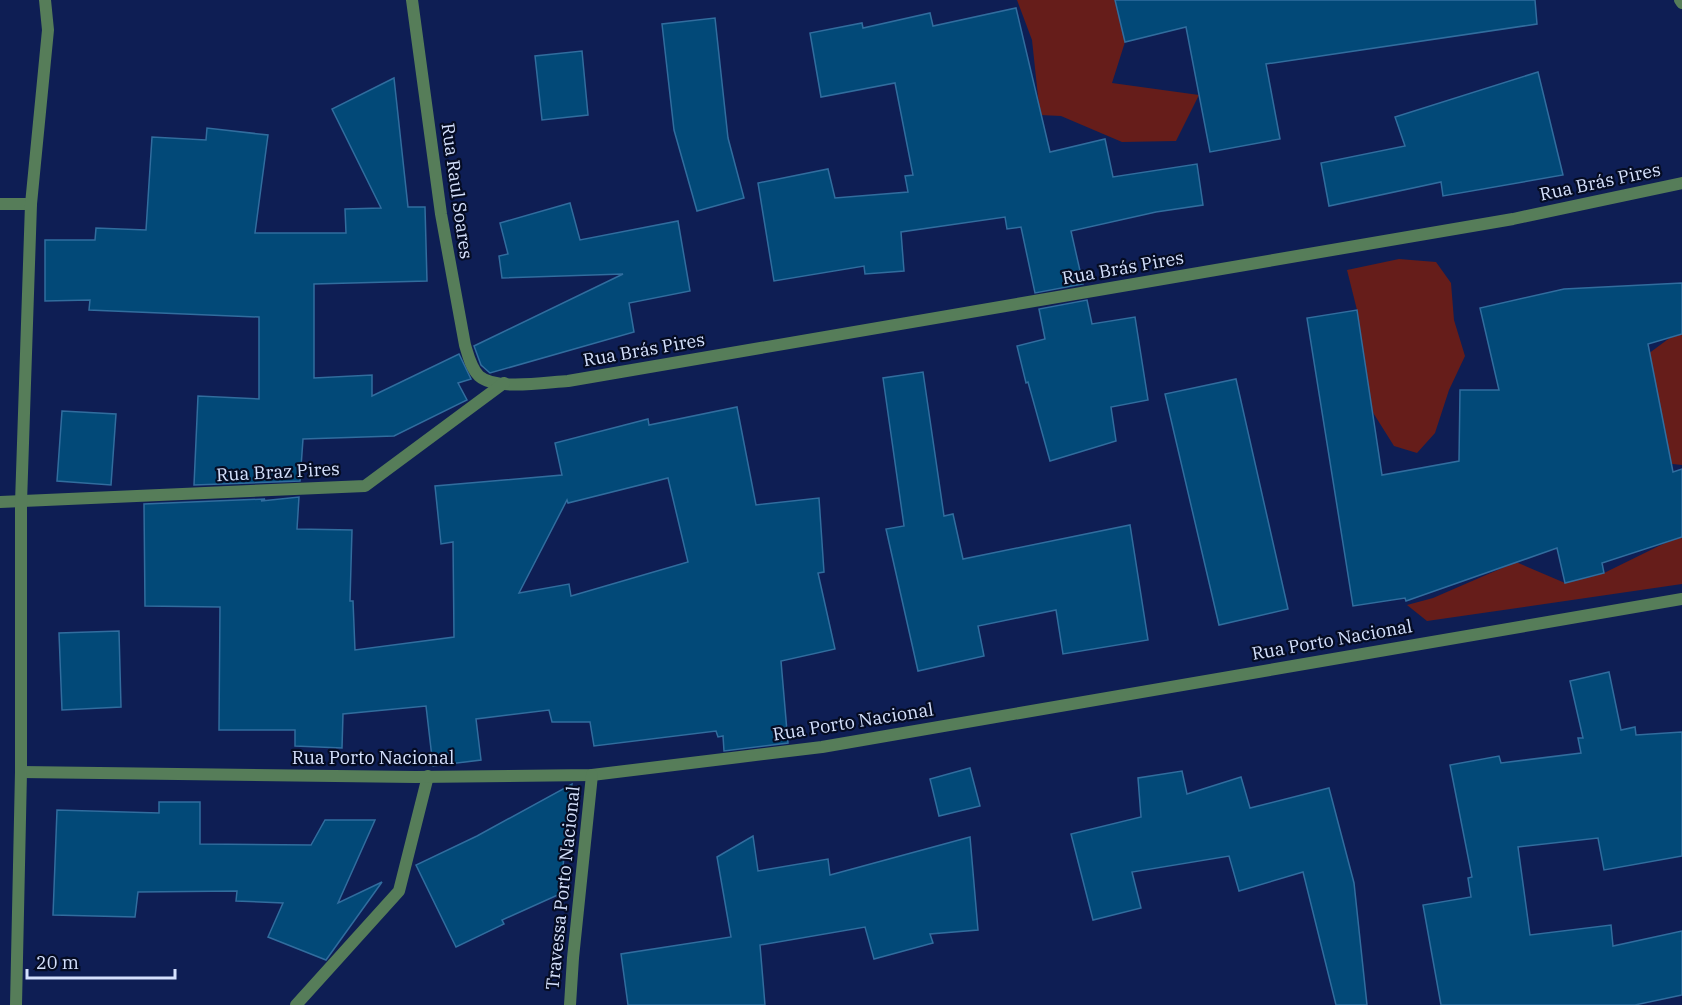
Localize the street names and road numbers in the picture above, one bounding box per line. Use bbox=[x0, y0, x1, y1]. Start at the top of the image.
street label: Rua Raul Soares bbox=[437, 122, 478, 260]
street label: Rua Brás Pires bbox=[1537, 157, 1663, 206]
street label: Rua Brás Pires bbox=[1060, 245, 1186, 290]
street label: Rua Brás Pires bbox=[581, 327, 707, 372]
street label: Rua Braz Pires bbox=[216, 457, 340, 486]
street label: Rua Porto Nacional bbox=[1250, 614, 1414, 665]
street label: Rua Porto Nacional bbox=[771, 697, 935, 746]
street label: Rua Porto Nacional bbox=[292, 746, 454, 769]
street label: Travessa Porto Nacional bbox=[540, 785, 585, 991]

